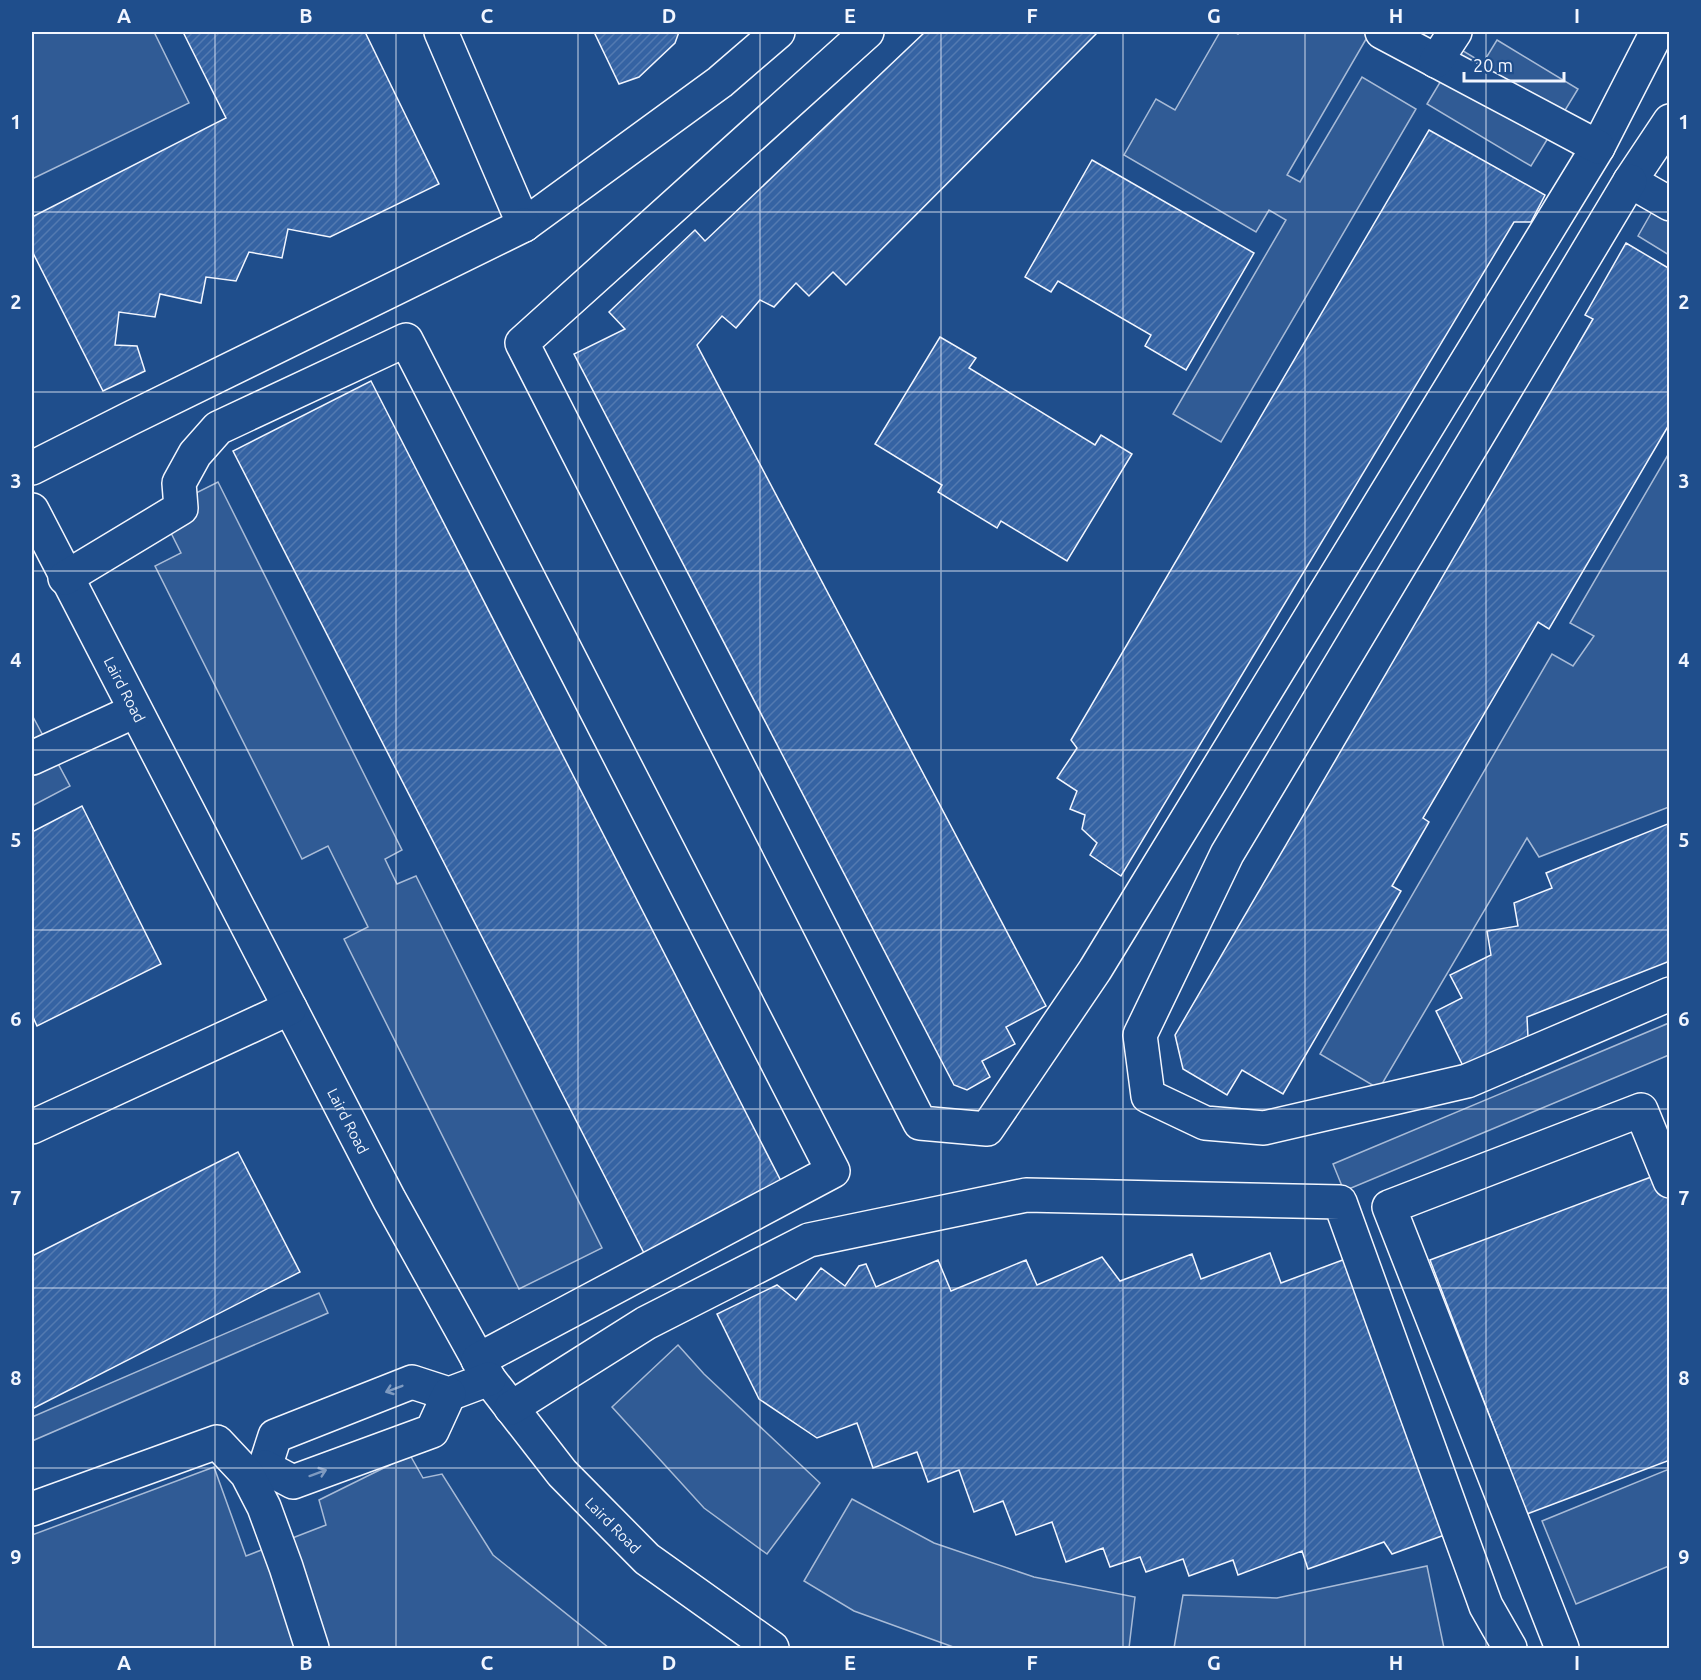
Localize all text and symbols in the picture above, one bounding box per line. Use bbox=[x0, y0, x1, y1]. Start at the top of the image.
text: A bbox=[117, 4, 131, 27]
text: B bbox=[299, 4, 313, 27]
text: C bbox=[481, 4, 494, 27]
text: D bbox=[662, 4, 676, 27]
text: E bbox=[844, 4, 856, 27]
text: F bbox=[1026, 4, 1038, 27]
text: G bbox=[1207, 4, 1221, 27]
text: H bbox=[1389, 4, 1403, 27]
text: I bbox=[1574, 4, 1580, 27]
scale bar bbox=[1464, 45, 1564, 83]
text: 20 m bbox=[1473, 55, 1513, 75]
text: 1 bbox=[10, 110, 22, 133]
text: 1 bbox=[1678, 110, 1690, 133]
text: 2 bbox=[10, 290, 22, 313]
text: 2 bbox=[1678, 290, 1690, 313]
text: 3 bbox=[10, 469, 22, 492]
text: 3 bbox=[1678, 469, 1690, 492]
text: 4 bbox=[10, 648, 22, 671]
text: 4 bbox=[1678, 648, 1690, 671]
street label: Laird Road bbox=[101, 654, 149, 725]
text: 5 bbox=[10, 828, 22, 851]
text: 5 bbox=[1678, 828, 1690, 851]
text: 6 bbox=[10, 1007, 22, 1030]
text: 6 bbox=[1678, 1007, 1690, 1030]
street label: Laird Road bbox=[325, 1085, 373, 1157]
text: 7 bbox=[10, 1186, 22, 1209]
text: 7 bbox=[1678, 1186, 1690, 1209]
text: 8 bbox=[10, 1366, 22, 1389]
text: 8 bbox=[1678, 1366, 1690, 1389]
one-way arrow bbox=[385, 1385, 403, 1396]
one-way arrow bbox=[308, 1467, 327, 1478]
street label: Laird Road bbox=[582, 1494, 645, 1556]
text: 9 bbox=[10, 1545, 22, 1568]
text: 9 bbox=[1678, 1545, 1690, 1568]
text: A bbox=[117, 1651, 131, 1674]
text: B bbox=[299, 1651, 313, 1674]
text: C bbox=[481, 1651, 494, 1674]
text: D bbox=[662, 1651, 676, 1674]
text: E bbox=[844, 1651, 856, 1674]
text: F bbox=[1026, 1651, 1038, 1674]
text: G bbox=[1207, 1651, 1221, 1674]
text: H bbox=[1389, 1651, 1403, 1674]
text: I bbox=[1574, 1651, 1580, 1674]

